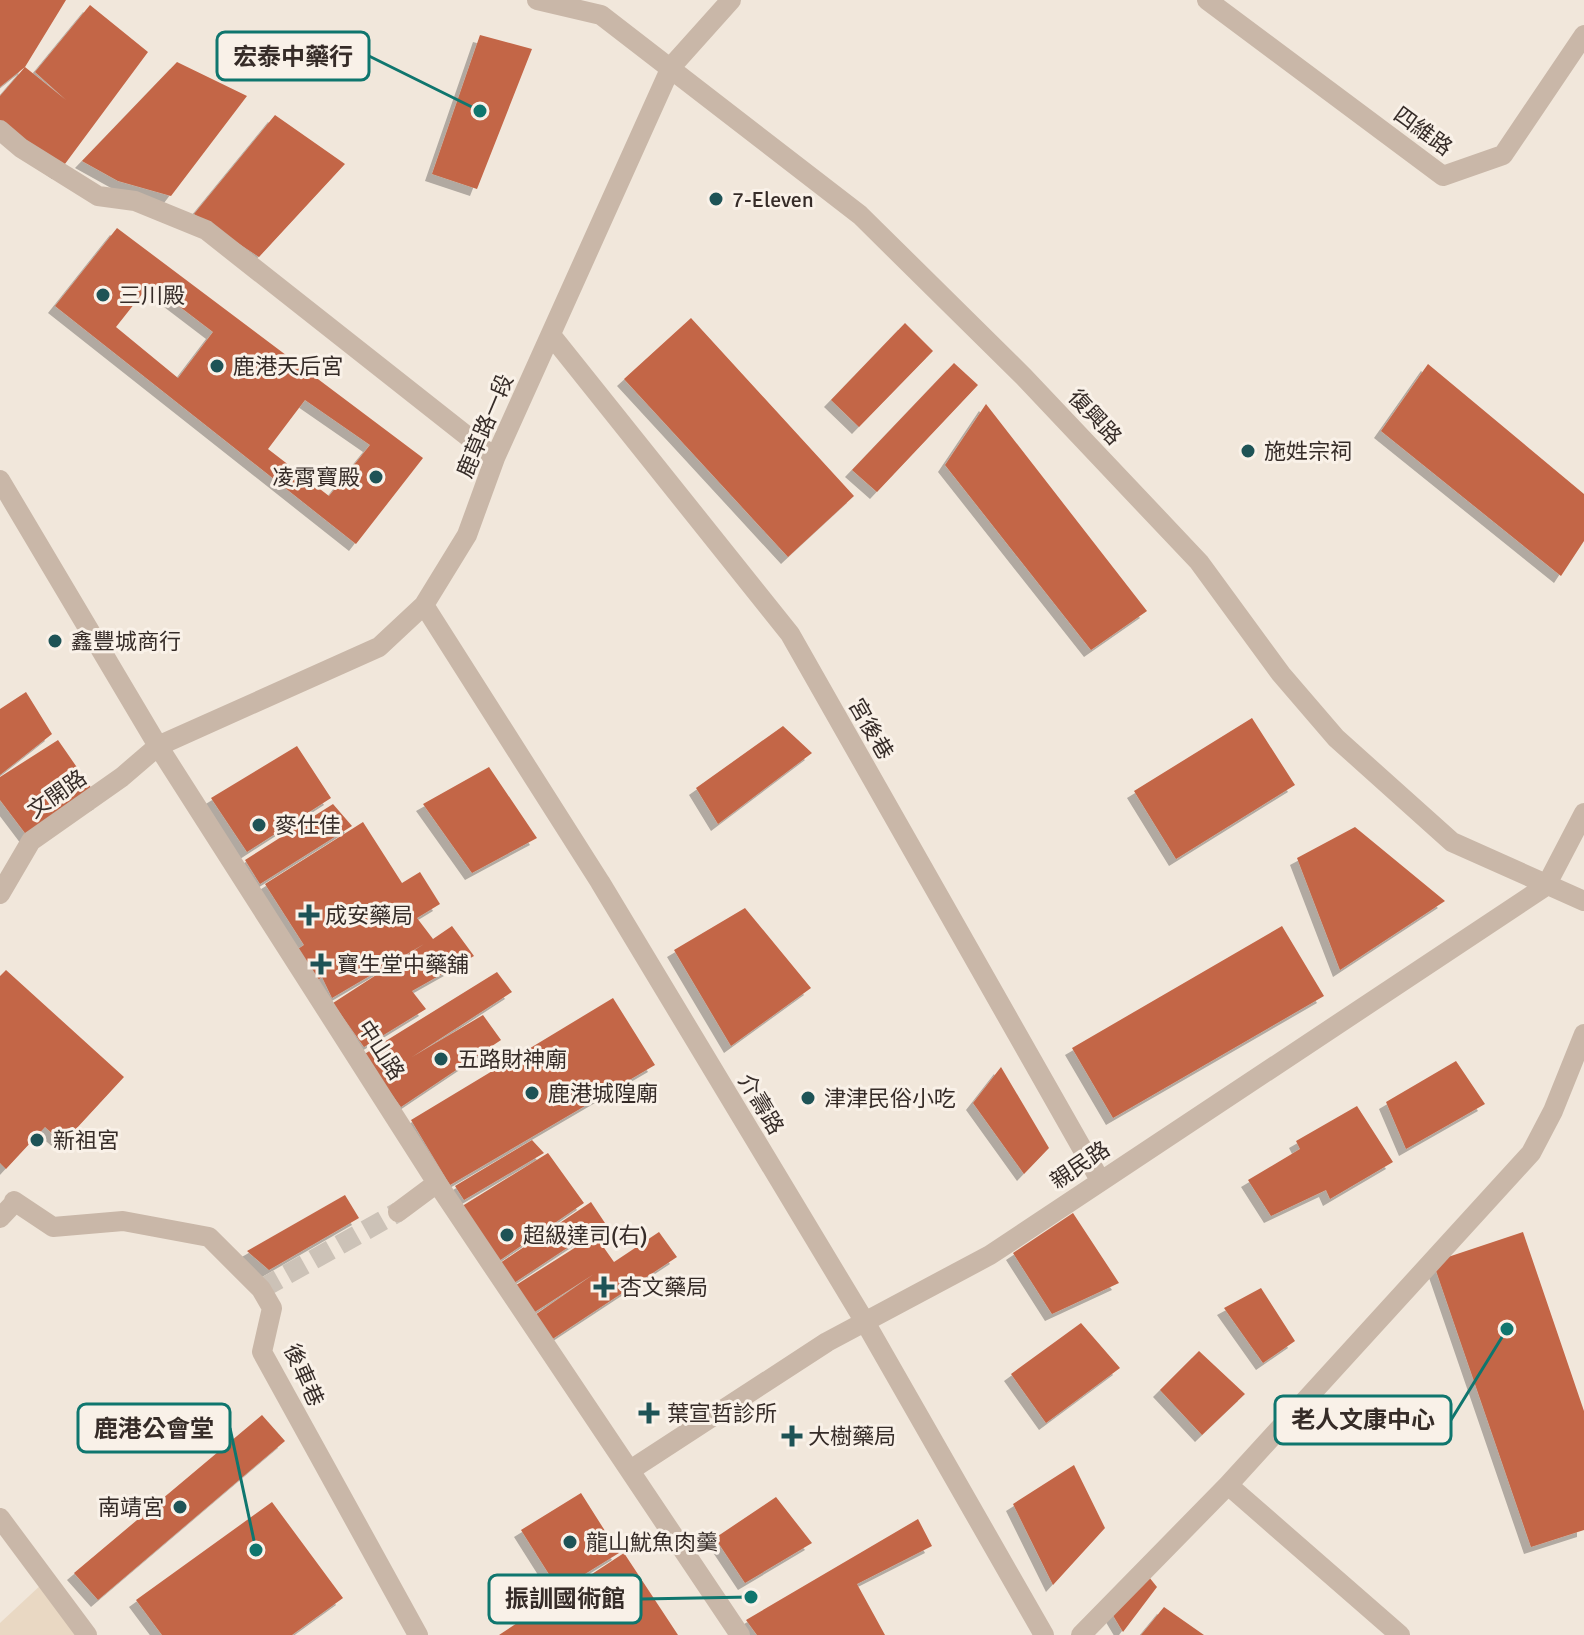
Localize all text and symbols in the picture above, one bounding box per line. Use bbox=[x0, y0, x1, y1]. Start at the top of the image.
callout: 宏泰中藥行 bbox=[217, 32, 369, 80]
text: 宏泰中藥行 bbox=[233, 42, 353, 72]
street label: 四維路 bbox=[1388, 101, 1458, 161]
place label: 7-Eleven bbox=[732, 186, 814, 213]
marker: 7-Eleven bbox=[707, 190, 725, 208]
place label: 三川殿 bbox=[119, 282, 185, 309]
marker: 三川殿 bbox=[94, 286, 112, 304]
place label: 鹿港天后宮 bbox=[233, 353, 343, 380]
marker: 鹿港天后宮 bbox=[208, 357, 226, 375]
street label: 鹿草路一段 bbox=[451, 370, 519, 482]
street label: 復興路 bbox=[1063, 384, 1127, 450]
place label: 施姓宗祠 bbox=[1264, 438, 1352, 465]
marker: 施姓宗祠 bbox=[1239, 442, 1257, 460]
place label: 凌霄寶殿 bbox=[272, 464, 360, 491]
marker: 凌霄寶殿 bbox=[367, 468, 385, 486]
place label: 鑫豐城商行 bbox=[71, 628, 181, 655]
marker: 鑫豐城商行 bbox=[46, 632, 64, 650]
street label: 宮後巷 bbox=[843, 694, 899, 764]
street label: 文開路 bbox=[22, 764, 92, 824]
place label: 麥仕佳 bbox=[275, 812, 341, 839]
marker: 麥仕佳 bbox=[250, 816, 268, 834]
place label: 成安藥局 bbox=[325, 902, 413, 929]
marker: 成安藥局 bbox=[300, 906, 318, 924]
place label: 寶生堂中藥舖 bbox=[337, 951, 469, 978]
marker: 寶生堂中藥舖 bbox=[312, 955, 330, 973]
street label: 中山路 bbox=[352, 1015, 410, 1085]
place label: 五路財神廟 bbox=[457, 1046, 567, 1073]
marker: 五路財神廟 bbox=[432, 1050, 450, 1068]
street label: 介壽路 bbox=[732, 1069, 790, 1139]
place label: 鹿港城隍廟 bbox=[548, 1080, 658, 1107]
marker: 鹿港城隍廟 bbox=[523, 1084, 541, 1102]
place label: 津津民俗小吃 bbox=[824, 1085, 956, 1112]
marker: 津津民俗小吃 bbox=[799, 1089, 817, 1107]
place label: 新祖宮 bbox=[53, 1127, 119, 1154]
marker: 新祖宮 bbox=[28, 1131, 46, 1149]
street label: 親民路 bbox=[1045, 1135, 1115, 1195]
place label: 超級達司(右) bbox=[523, 1222, 648, 1249]
marker: 超級達司(右) bbox=[498, 1226, 516, 1244]
place label: 杏文藥局 bbox=[620, 1274, 708, 1301]
marker: 杏文藥局 bbox=[595, 1278, 613, 1296]
street label: 後車巷 bbox=[278, 1339, 330, 1411]
callout: 老人文康中心 bbox=[1275, 1396, 1451, 1444]
place label: 葉宣哲診所 bbox=[667, 1400, 777, 1427]
marker: 葉宣哲診所 bbox=[638, 1402, 660, 1424]
callout: 鹿港公會堂 bbox=[78, 1404, 230, 1452]
text: 老人文康中心 bbox=[1291, 1405, 1435, 1435]
text: 鹿港公會堂 bbox=[94, 1414, 214, 1444]
place label: 大樹藥局 bbox=[808, 1423, 896, 1450]
marker: 大樹藥局 bbox=[783, 1427, 801, 1445]
place label: 南靖宮 bbox=[98, 1494, 164, 1521]
marker: 南靖宮 bbox=[171, 1498, 189, 1516]
place label: 龍山魷魚肉羹 bbox=[586, 1529, 718, 1556]
marker: 龍山魷魚肉羹 bbox=[561, 1533, 579, 1551]
callout: 振訓國術館 bbox=[489, 1575, 641, 1623]
text: 振訓國術館 bbox=[505, 1584, 625, 1614]

